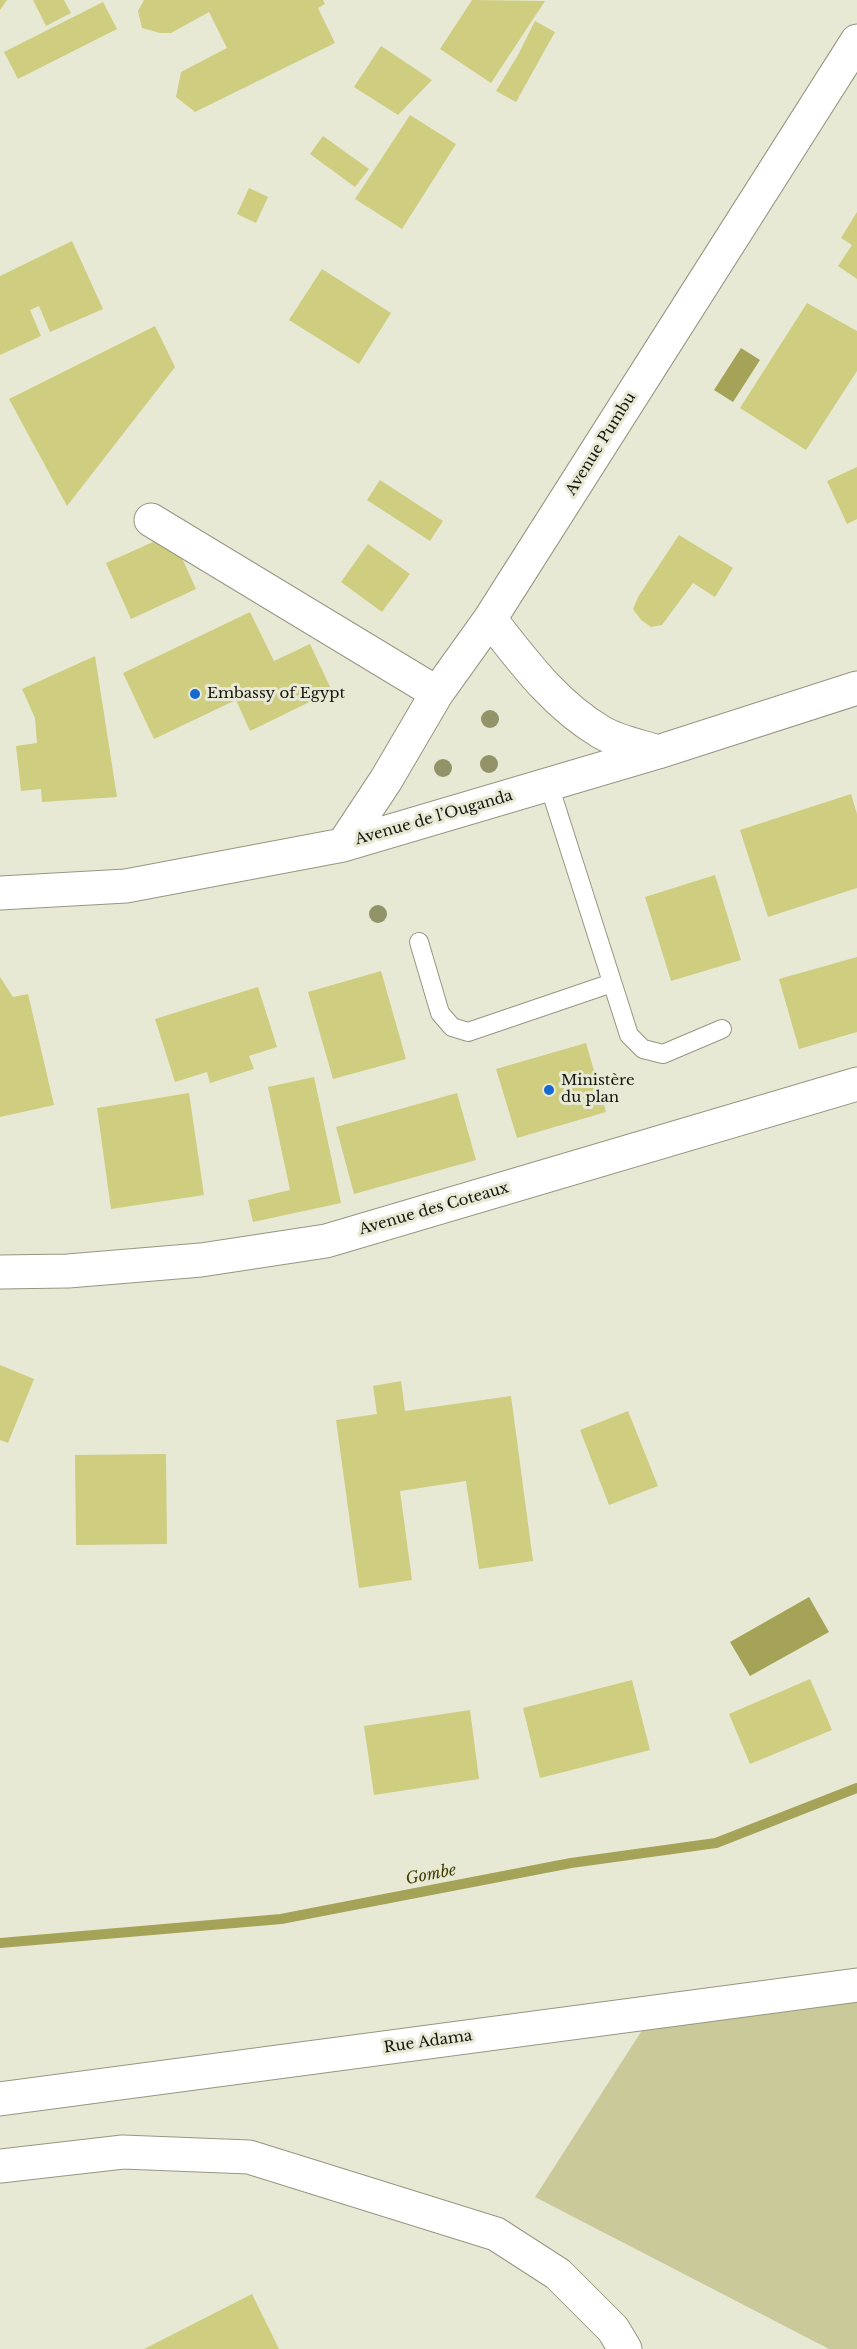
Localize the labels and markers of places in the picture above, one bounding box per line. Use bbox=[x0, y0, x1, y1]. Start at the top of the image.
place label: Embassy of Egypt bbox=[207, 685, 345, 703]
marker: Embassy of Egypt bbox=[188, 687, 202, 701]
place label: Ministère du plan bbox=[561, 1072, 635, 1107]
marker: Ministère du plan bbox=[542, 1083, 556, 1097]

